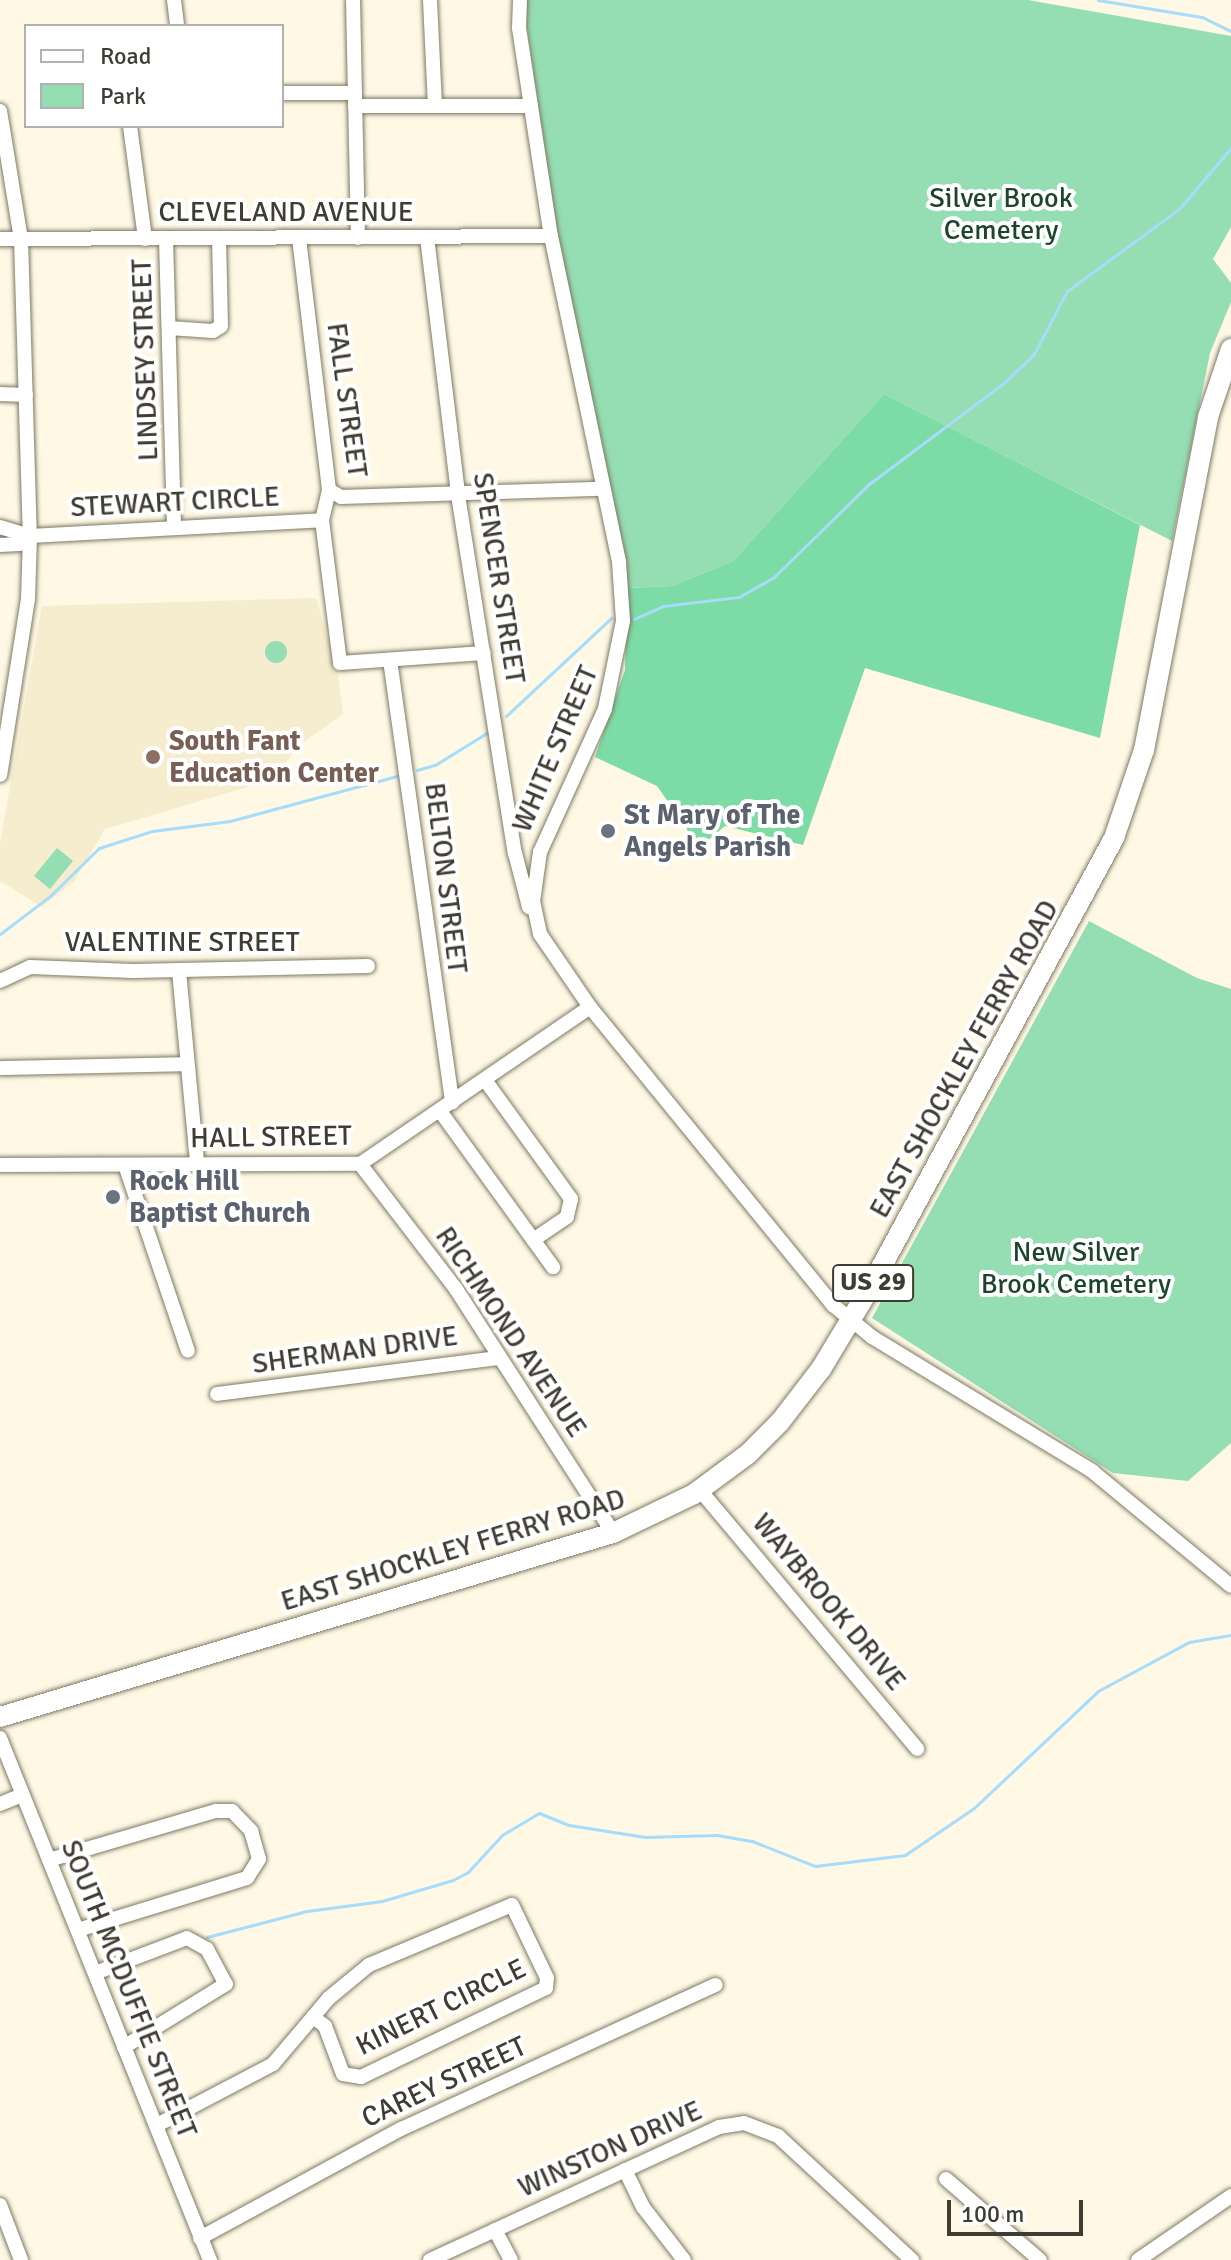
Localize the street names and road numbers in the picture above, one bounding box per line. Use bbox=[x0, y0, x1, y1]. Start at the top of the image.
street label: CLEVELAND AVENUE bbox=[158, 195, 414, 229]
street label: LINDSEY STREET bbox=[125, 258, 165, 462]
street label: FALL STREET bbox=[320, 321, 374, 479]
street label: SPENCER STREET bbox=[466, 470, 532, 686]
street label: STEWART CIRCLE bbox=[69, 480, 281, 524]
street label: WHITE STREET bbox=[505, 661, 605, 837]
street label: BELTON STREET bbox=[418, 781, 474, 975]
street label: EAST SHOCKLEY FERRY ROAD bbox=[863, 894, 1065, 1224]
street label: VALENTINE STREET bbox=[65, 925, 299, 959]
street label: HALL STREET bbox=[190, 1119, 352, 1155]
street label: RICHMOND AVENUE bbox=[428, 1220, 594, 1444]
road number: US 29 bbox=[831, 1261, 915, 1305]
street label: SHERMAN DRIVE bbox=[250, 1319, 460, 1381]
street label: EAST SHOCKLEY FERRY ROAD bbox=[277, 1482, 629, 1618]
street label: WAYBROOK DRIVE bbox=[745, 1507, 913, 1697]
street label: SOUTH MCDUFFIE STREET bbox=[54, 1835, 204, 2143]
street label: KINERT CIRCLE bbox=[351, 1951, 531, 2063]
street label: CAREY STREET bbox=[356, 2029, 532, 2135]
street label: WINSTON DRIVE bbox=[513, 2093, 707, 2205]

